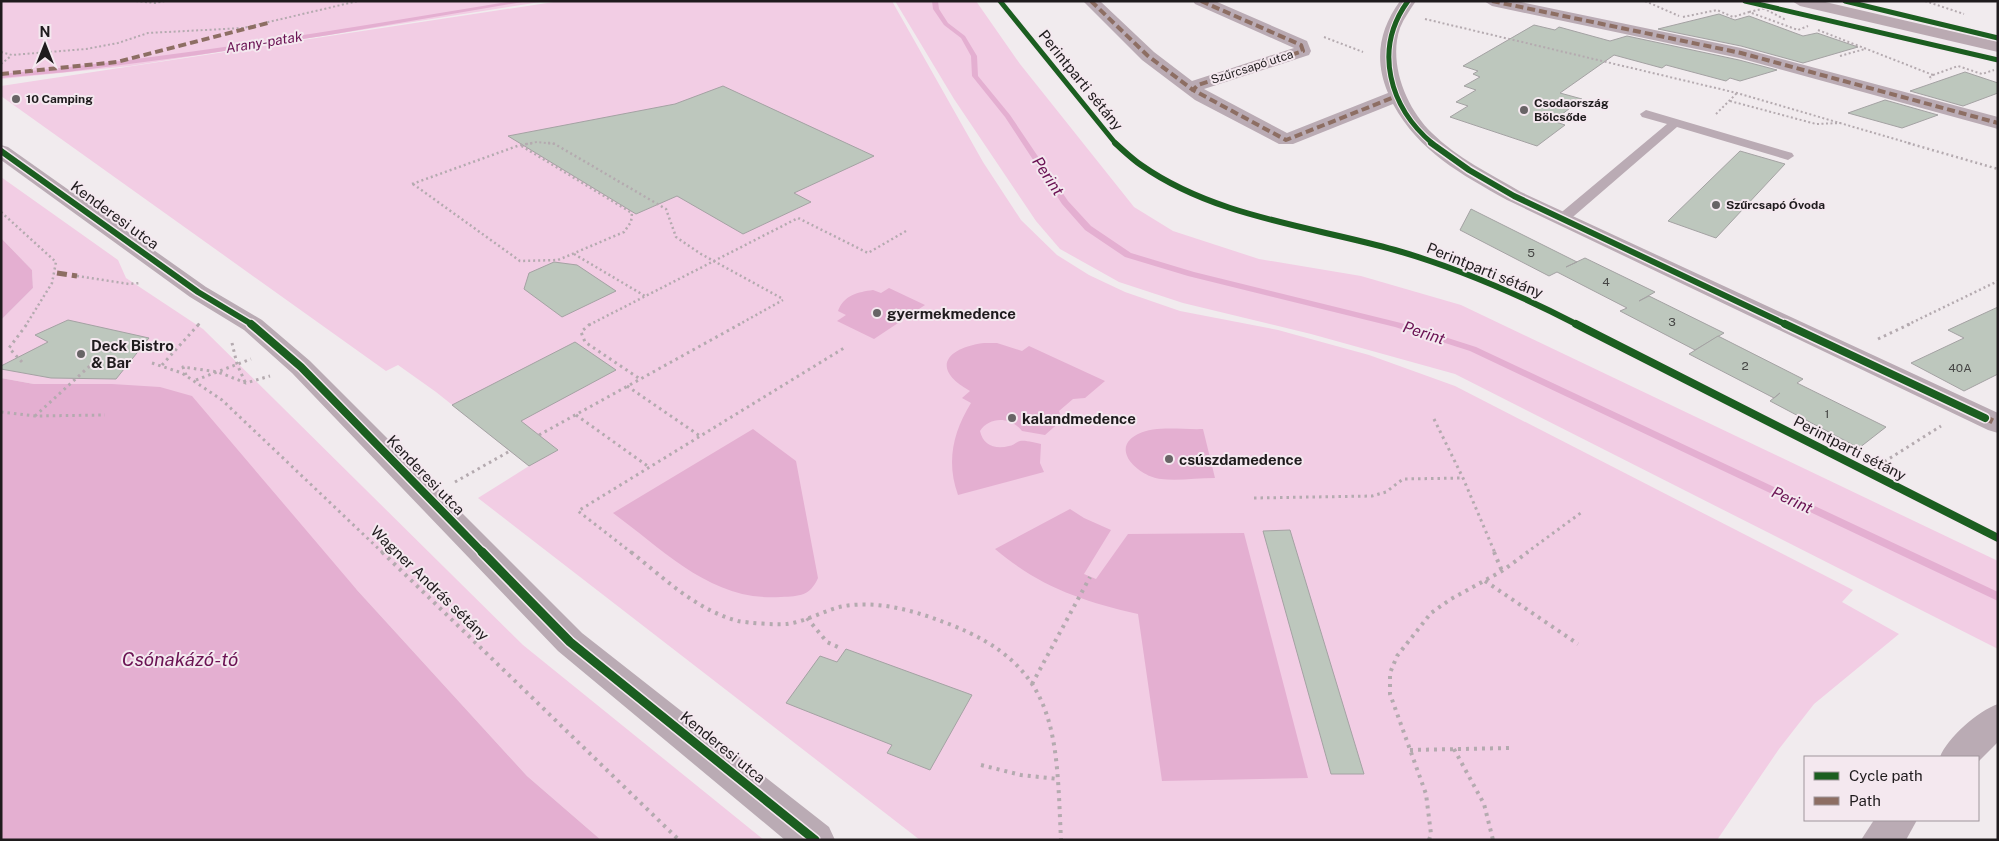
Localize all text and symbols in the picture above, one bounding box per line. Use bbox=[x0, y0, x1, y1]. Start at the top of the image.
north arrow bbox=[20, 20, 70, 70]
text: N bbox=[40, 24, 50, 40]
street label: Perintparti sétány bbox=[1035, 26, 1127, 134]
water label: Arany-patak bbox=[225, 28, 304, 56]
street label: Szűrcsapó utca bbox=[1209, 47, 1295, 87]
place label: 10 Camping bbox=[26, 92, 93, 106]
marker: 10 Camping bbox=[10, 93, 22, 105]
place label: Csodaország Bölcsőde bbox=[1534, 96, 1609, 124]
marker: Csodaország Bölcsőde bbox=[1518, 104, 1530, 116]
water label: Perint bbox=[1028, 153, 1068, 199]
street label: Kenderesi utca bbox=[68, 177, 162, 253]
place label: Szűrcsapó Óvoda bbox=[1726, 198, 1825, 212]
marker: Szűrcsapó Óvoda bbox=[1710, 199, 1722, 211]
street label: Perintparti sétány bbox=[1424, 239, 1546, 301]
house number: 5 bbox=[1527, 246, 1535, 260]
house number: 4 bbox=[1602, 275, 1610, 289]
place label: gyermekmedence bbox=[887, 305, 1016, 322]
marker: gyermekmedence bbox=[871, 307, 883, 319]
house number: 3 bbox=[1668, 315, 1676, 329]
water label: Perint bbox=[1401, 317, 1447, 349]
place label: Deck Bistro & Bar bbox=[91, 337, 174, 371]
marker: Deck Bistro & Bar bbox=[75, 348, 87, 360]
house number: 2 bbox=[1741, 359, 1749, 373]
house number: 40A bbox=[1948, 361, 1972, 375]
house number: 1 bbox=[1825, 407, 1829, 421]
place label: kalandmedence bbox=[1022, 410, 1136, 427]
marker: kalandmedence bbox=[1006, 412, 1018, 424]
street label: Perintparti sétány bbox=[1791, 412, 1909, 484]
street label: Kenderesi utca bbox=[384, 432, 468, 518]
place label: csúszdamedence bbox=[1179, 451, 1302, 468]
marker: csúszdamedence bbox=[1163, 453, 1175, 465]
water label: Perint bbox=[1768, 482, 1816, 518]
street label: Wagner András sétány bbox=[367, 522, 493, 644]
water label: Csónakázó-tó bbox=[122, 648, 238, 670]
street label: Kenderesi utca bbox=[677, 708, 769, 786]
legend bbox=[1804, 756, 1979, 821]
text: Cycle path bbox=[1849, 767, 1923, 784]
text: Path bbox=[1849, 792, 1881, 809]

